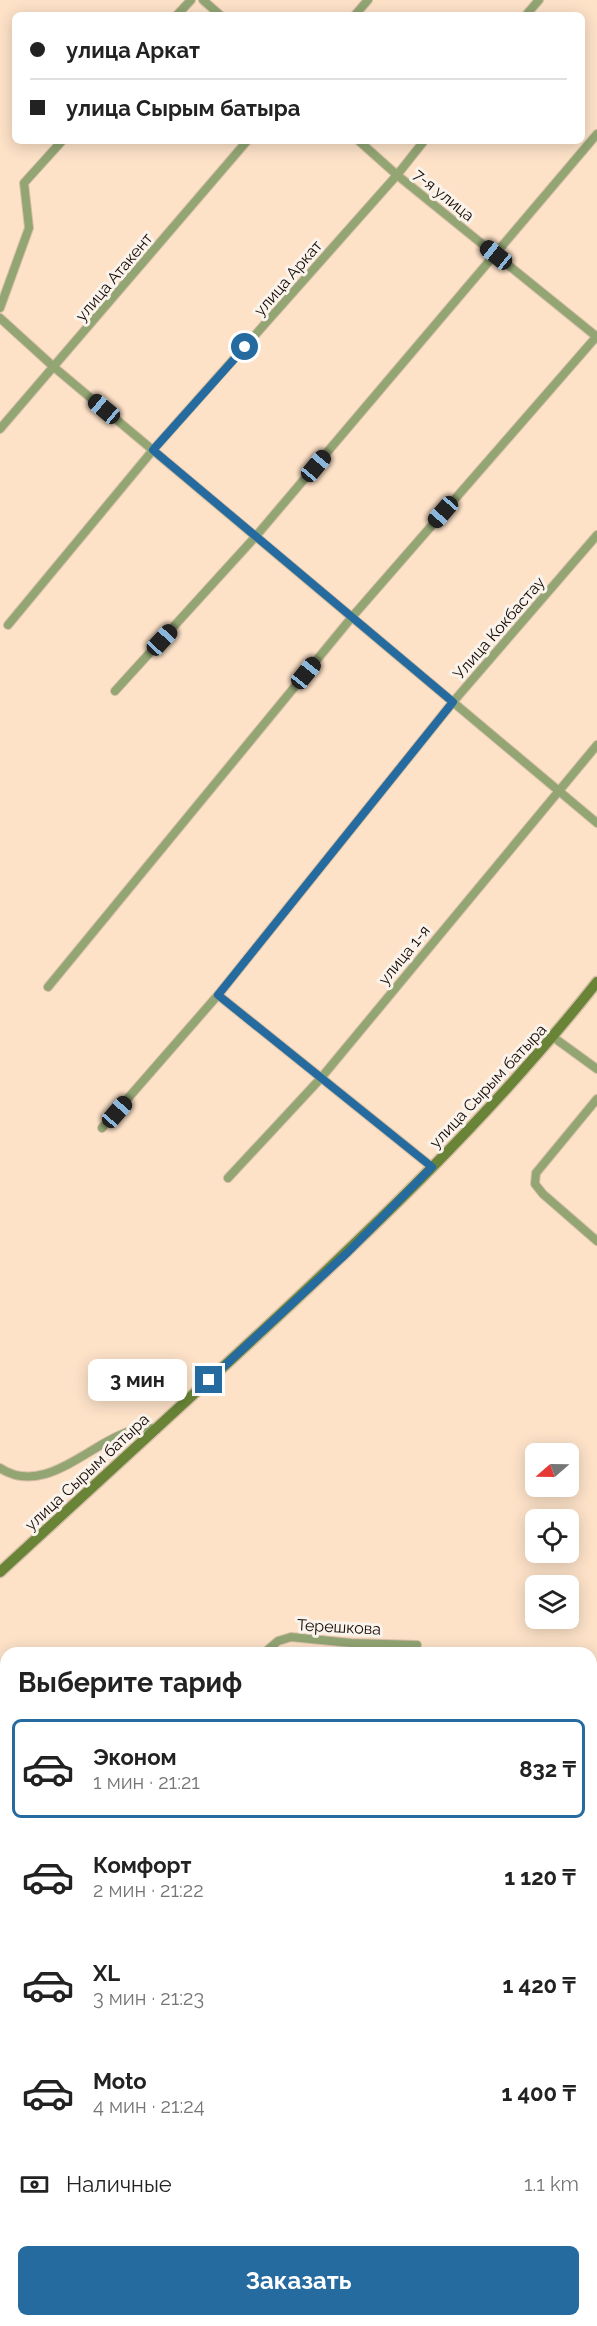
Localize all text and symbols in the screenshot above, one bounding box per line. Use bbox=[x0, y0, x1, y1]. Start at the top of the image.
text: улица Аркат bbox=[66, 37, 200, 63]
text: улица Сырым батыра bbox=[66, 95, 300, 121]
street label: 7-я улица bbox=[410, 165, 478, 225]
street label: улица Атакент bbox=[72, 229, 157, 325]
street label: улица Аркат bbox=[250, 236, 326, 320]
car bbox=[476, 237, 516, 273]
route start bbox=[231, 333, 258, 360]
car bbox=[84, 391, 124, 427]
car bbox=[298, 446, 334, 486]
car bbox=[424, 493, 462, 531]
street label: Улица Кокбастау bbox=[449, 573, 549, 683]
car bbox=[143, 621, 181, 659]
car bbox=[288, 653, 324, 693]
street label: улица 1-я bbox=[374, 921, 434, 989]
street label: улица Сырым батыра bbox=[426, 1020, 550, 1152]
car bbox=[98, 1093, 136, 1131]
callout: 3 мин bbox=[89, 1359, 188, 1401]
route end bbox=[195, 1366, 222, 1393]
text: 3 мин bbox=[110, 1368, 165, 1392]
street label: улица Сырым батыра bbox=[21, 1410, 153, 1534]
north arrow bbox=[525, 1443, 579, 1497]
map controls bbox=[525, 1443, 579, 1629]
button: locate bbox=[525, 1509, 579, 1563]
button: layers bbox=[525, 1575, 579, 1629]
street label: Терешкова bbox=[297, 1615, 381, 1639]
text: Выберите тариф bbox=[18, 1667, 242, 1698]
icon: car bbox=[21, 1742, 75, 1796]
text: Эконом bbox=[93, 1744, 177, 1770]
text: 832 ₸ bbox=[519, 1756, 576, 1782]
text: 1 мин · 21:21 bbox=[93, 1770, 200, 1794]
icon: car bbox=[21, 1850, 75, 1904]
text: Комфорт bbox=[93, 1852, 191, 1878]
text: 1 120 ₸ bbox=[504, 1864, 576, 1890]
text: 2 мин · 21:22 bbox=[93, 1878, 204, 1902]
icon: car bbox=[21, 1958, 75, 2012]
text: XL bbox=[93, 1960, 120, 1986]
text: 1 420 ₸ bbox=[502, 1972, 576, 1998]
text: 3 мин · 21:23 bbox=[93, 1986, 204, 2010]
icon: car bbox=[21, 2066, 75, 2120]
text: Moto bbox=[93, 2068, 147, 2094]
text: 1 400 ₸ bbox=[501, 2080, 576, 2106]
text: 4 мин · 21:24 bbox=[93, 2094, 205, 2118]
icon: cash bbox=[18, 2168, 51, 2201]
text: Наличные bbox=[66, 2171, 172, 2197]
text: 1.1 km bbox=[524, 2172, 579, 2196]
button: Заказать bbox=[18, 2246, 579, 2315]

